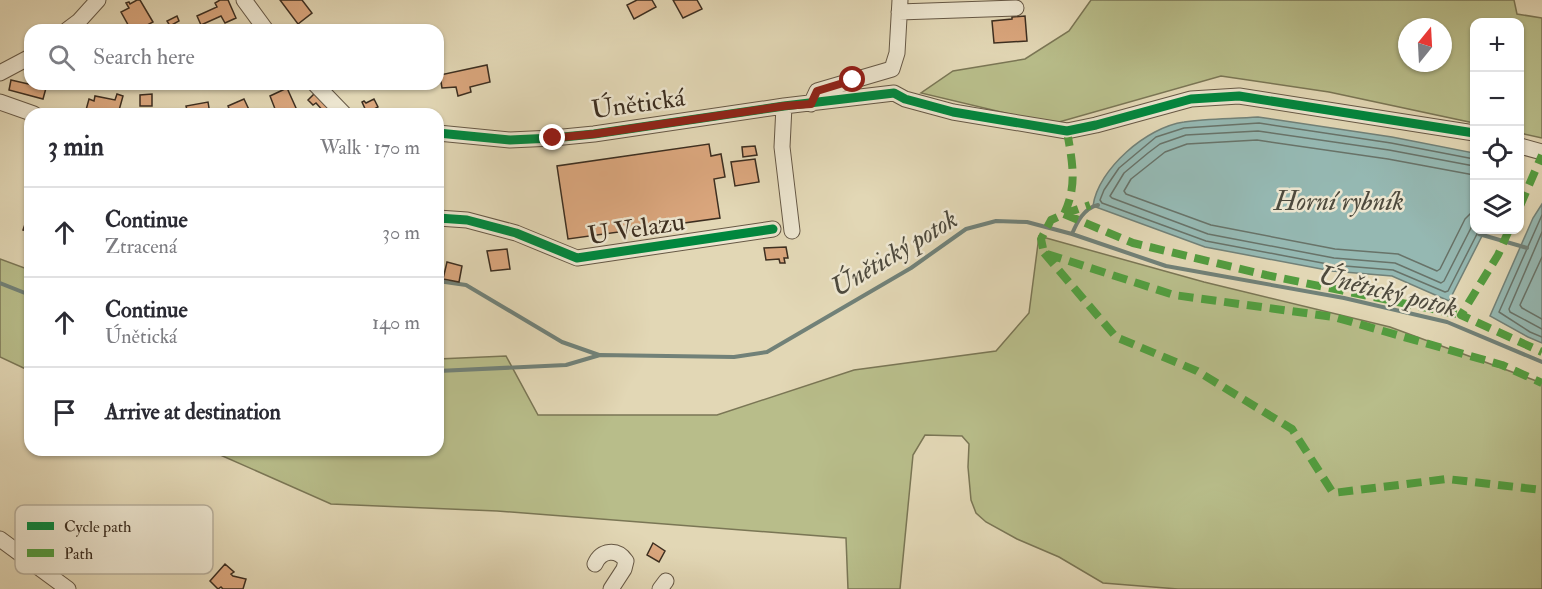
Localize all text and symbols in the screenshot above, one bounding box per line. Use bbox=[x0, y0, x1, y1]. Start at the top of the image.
north arrow bbox=[1398, 18, 1452, 72]
map controls bbox=[1470, 18, 1524, 234]
button: + bbox=[1470, 18, 1524, 72]
search box bbox=[24, 24, 444, 90]
icon: search bbox=[45, 41, 78, 74]
text: Search here bbox=[93, 43, 195, 71]
route start bbox=[839, 66, 865, 92]
button: − bbox=[1470, 72, 1524, 126]
street label: Únětická bbox=[589, 80, 687, 126]
route end bbox=[539, 124, 565, 150]
button: locate bbox=[1470, 126, 1524, 180]
text: 3 min bbox=[48, 131, 104, 163]
text: Walk · 170 m bbox=[320, 135, 420, 160]
button: layers bbox=[1470, 180, 1524, 234]
water label: Horní rybník bbox=[1272, 185, 1404, 218]
water label: Únětický potok bbox=[824, 202, 964, 304]
text: Continue bbox=[105, 206, 188, 234]
street label: U Velazu bbox=[585, 206, 687, 252]
icon: ahead bbox=[48, 216, 81, 249]
text: 30 m bbox=[382, 220, 420, 245]
text: Ztracená bbox=[105, 234, 177, 259]
water label: Únětický potok bbox=[1315, 257, 1461, 325]
text: Continue bbox=[105, 296, 188, 324]
icon: ahead bbox=[48, 306, 81, 339]
text: 140 m bbox=[372, 310, 420, 335]
text: Únětická bbox=[105, 324, 177, 349]
icon: arrive bbox=[48, 396, 81, 429]
text: Arrive at destination bbox=[105, 398, 281, 426]
legend bbox=[15, 505, 213, 574]
text: Cycle path bbox=[64, 517, 132, 538]
text: Path bbox=[64, 544, 94, 564]

